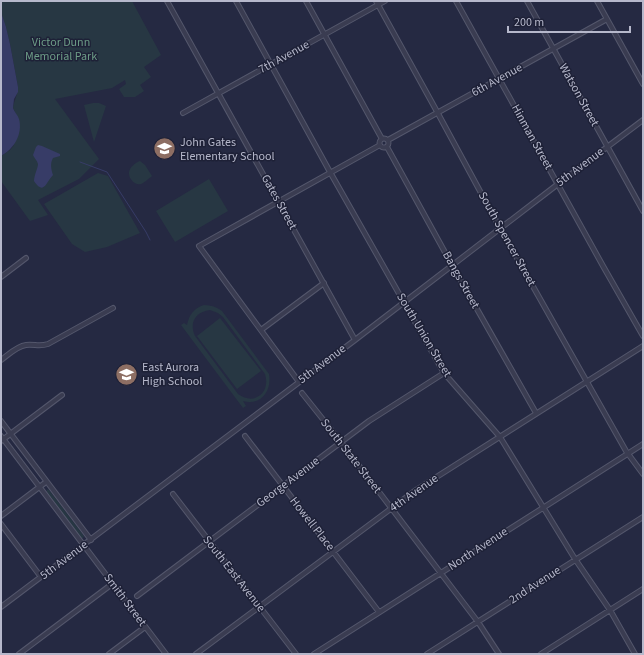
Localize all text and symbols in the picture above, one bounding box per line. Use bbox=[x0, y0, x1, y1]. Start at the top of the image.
scale bar bbox=[508, 8, 630, 34]
text: 200 m bbox=[514, 14, 544, 31]
park label: Victor Dunn Memorial Park bbox=[25, 34, 97, 65]
street label: 7th Avenue bbox=[255, 36, 313, 78]
street label: 6th Avenue bbox=[468, 59, 526, 101]
street label: Watson Street bbox=[555, 60, 603, 130]
street label: Hinman Street bbox=[507, 101, 557, 173]
place label: John Gates Elementary School bbox=[180, 134, 275, 165]
school or university icon: John Gates Elementary School bbox=[152, 136, 178, 162]
street label: 5th Avenue bbox=[553, 143, 607, 191]
street label: Gates Street bbox=[257, 171, 301, 233]
street label: South Spencer Street bbox=[474, 189, 540, 289]
street label: Bangs Street bbox=[438, 248, 484, 312]
street label: South Union Street bbox=[392, 290, 456, 380]
street label: 5th Avenue bbox=[295, 340, 349, 388]
place label: East Aurora High School bbox=[142, 359, 202, 390]
school or university icon: East Aurora High School bbox=[114, 361, 140, 387]
street label: South State Street bbox=[316, 415, 386, 497]
street label: George Avenue bbox=[253, 453, 323, 511]
street label: 4th Avenue bbox=[386, 470, 442, 516]
street label: Howell Place bbox=[285, 493, 339, 555]
street label: North Avenue bbox=[445, 523, 511, 575]
street label: South East Avenue bbox=[199, 532, 269, 616]
street label: 5th Avenue bbox=[37, 536, 91, 584]
street label: 2nd Avenue bbox=[506, 562, 564, 608]
street label: Smith Street bbox=[99, 570, 151, 630]

